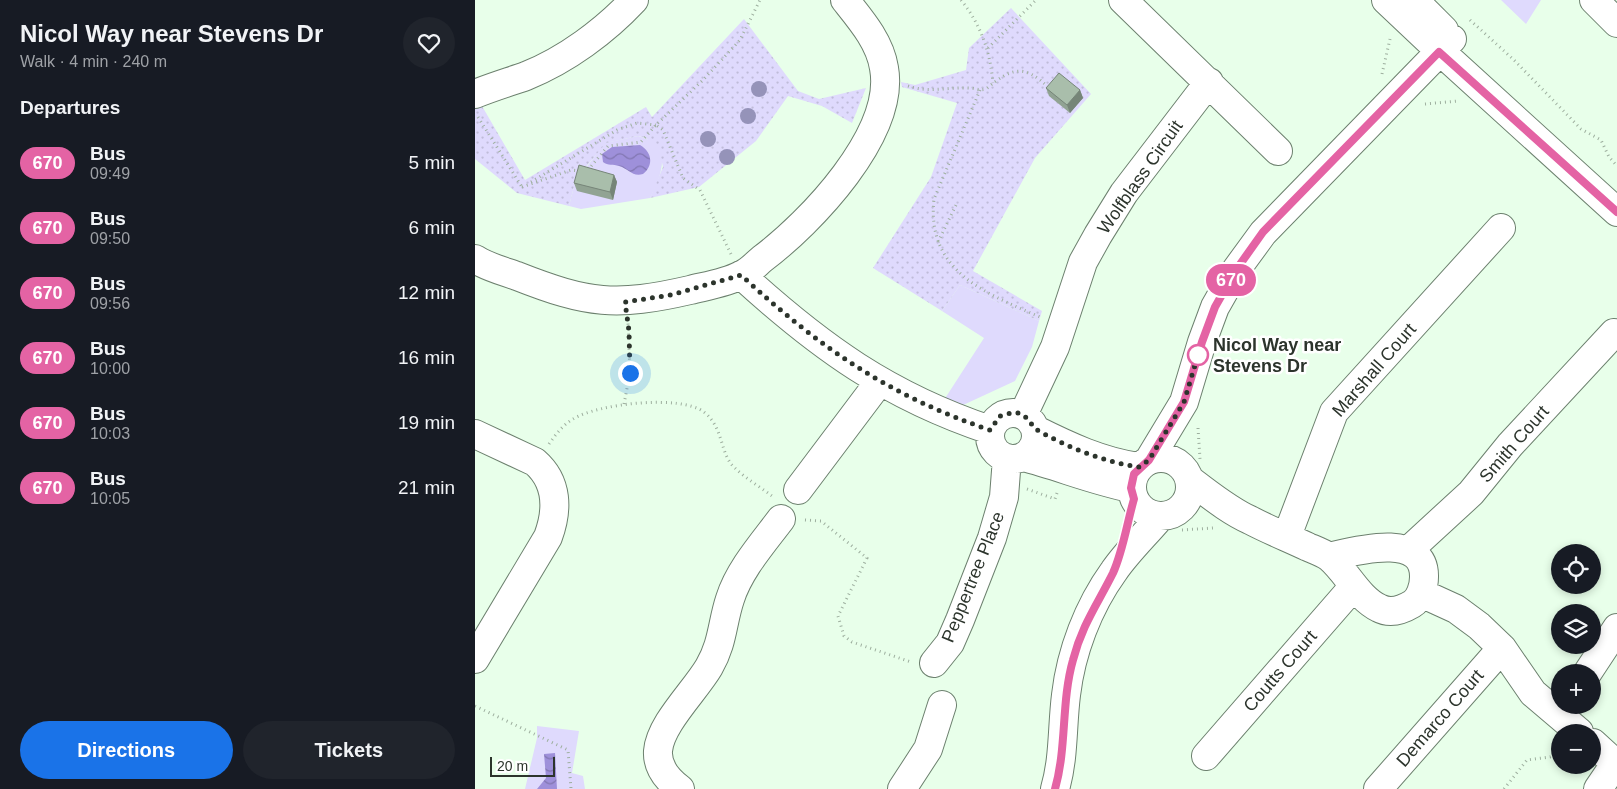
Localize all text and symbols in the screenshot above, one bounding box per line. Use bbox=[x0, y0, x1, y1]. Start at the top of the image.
button: heart bbox=[403, 17, 455, 69]
text: Nicol Way near Stevens Dr bbox=[20, 20, 323, 47]
text: Walk · 4 min · 240 m bbox=[20, 53, 167, 70]
text: Departures bbox=[20, 97, 120, 118]
street label: Wolfblass Circuit bbox=[1093, 117, 1187, 237]
text: Bus bbox=[90, 143, 126, 164]
text: 5 min bbox=[409, 152, 455, 173]
text: 670 bbox=[32, 153, 63, 173]
text: 09:49 bbox=[90, 165, 130, 182]
text: Bus bbox=[90, 208, 126, 229]
text: 6 min bbox=[409, 217, 455, 238]
text: 670 bbox=[32, 218, 63, 238]
text: 09:50 bbox=[90, 230, 130, 247]
line badge: 670 bbox=[1202, 264, 1260, 296]
text: 670 bbox=[1216, 270, 1246, 290]
text: Bus bbox=[90, 273, 126, 294]
text: 12 min bbox=[398, 282, 455, 303]
text: 670 bbox=[32, 283, 63, 303]
text: 09:56 bbox=[90, 295, 130, 312]
street label: Marshall Court bbox=[1328, 319, 1420, 421]
place label: Nicol Way near Stevens Dr bbox=[1213, 335, 1341, 376]
text: Bus bbox=[90, 338, 126, 359]
marker: Nicol Way near Stevens Dr bbox=[1187, 344, 1209, 366]
text: 16 min bbox=[398, 347, 455, 368]
text: 670 bbox=[32, 348, 63, 368]
text: 10:00 bbox=[90, 360, 130, 377]
your location bbox=[618, 361, 643, 386]
street label: Smith Court bbox=[1475, 402, 1553, 486]
text: Bus bbox=[90, 403, 126, 424]
text: 19 min bbox=[398, 412, 455, 433]
text: 670 bbox=[32, 413, 63, 433]
text: 10:03 bbox=[90, 425, 130, 442]
text: Bus bbox=[90, 468, 126, 489]
text: 21 min bbox=[398, 477, 455, 498]
text: 670 bbox=[32, 478, 63, 498]
text: 10:05 bbox=[90, 490, 130, 507]
street label: Peppertree Place bbox=[938, 509, 1008, 645]
map controls bbox=[1551, 544, 1601, 774]
button: locate bbox=[1551, 544, 1601, 594]
button: layers bbox=[1551, 604, 1601, 654]
street label: Coutts Court bbox=[1239, 626, 1321, 716]
button: + bbox=[1551, 664, 1601, 714]
street label: Demarco Court bbox=[1392, 665, 1488, 771]
button: Directions bbox=[20, 721, 233, 779]
button: Tickets bbox=[243, 721, 455, 779]
button: − bbox=[1551, 724, 1601, 774]
scale bar bbox=[490, 754, 555, 777]
text: 20 m bbox=[497, 758, 528, 774]

